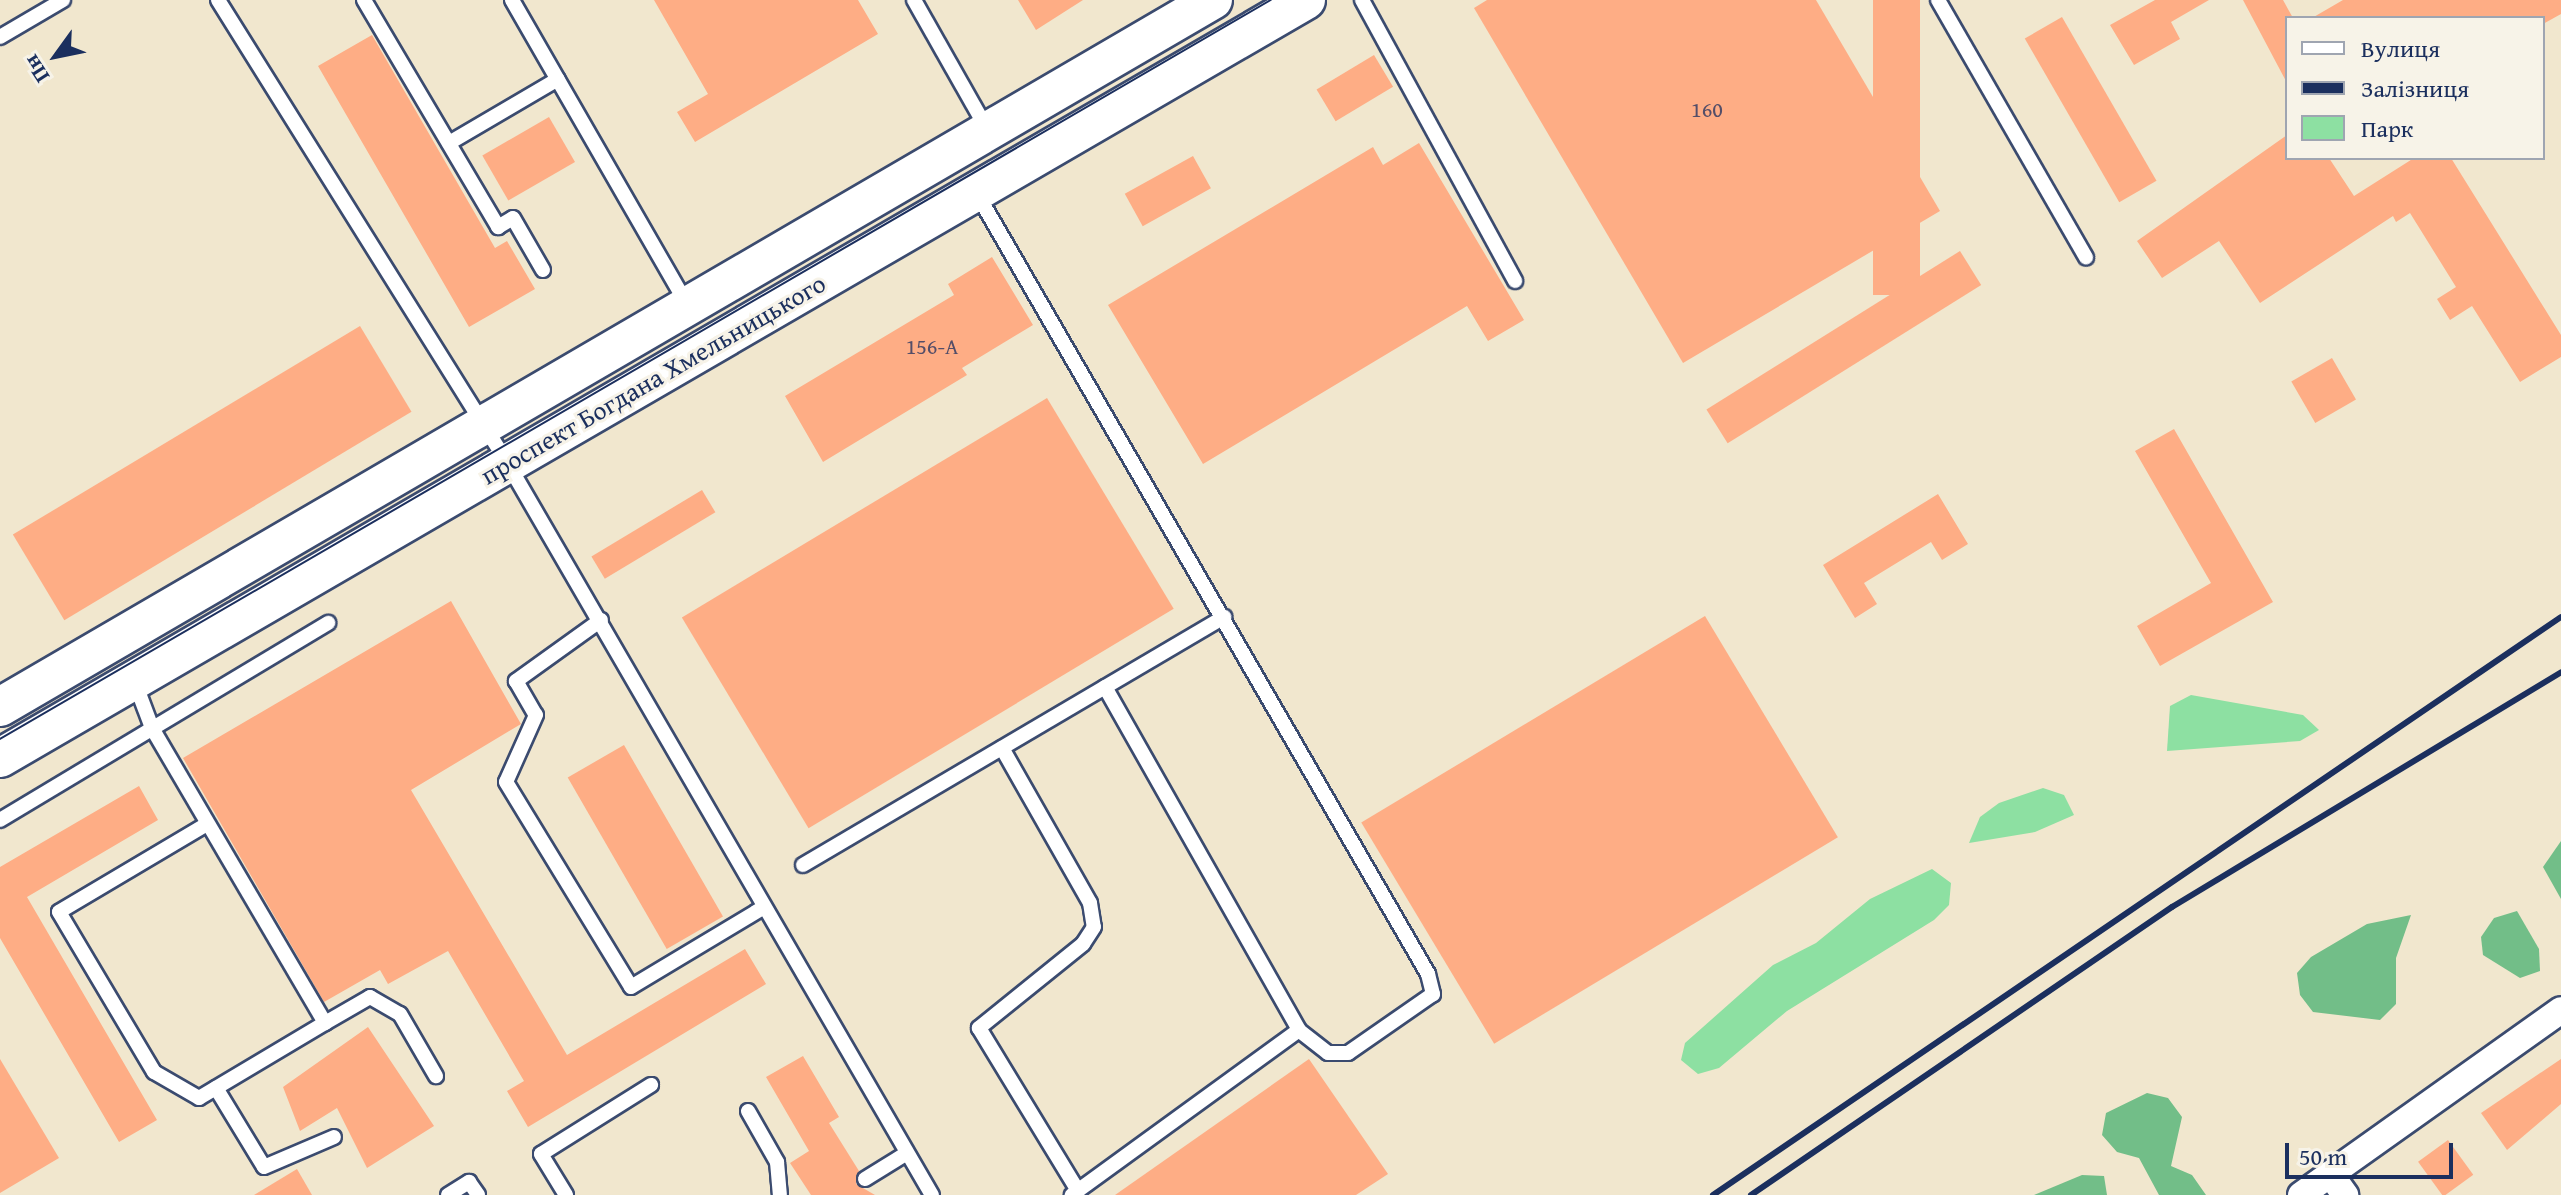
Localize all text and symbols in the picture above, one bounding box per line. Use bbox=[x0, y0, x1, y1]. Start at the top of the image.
north arrow bbox=[16, 16, 96, 96]
legend bbox=[2285, 16, 2545, 160]
text: Вулиця bbox=[2361, 31, 2440, 66]
text: Пн bbox=[15, 48, 57, 90]
text: Залізниця bbox=[2361, 71, 2469, 106]
house number: 160 bbox=[1691, 97, 1723, 123]
text: Парк bbox=[2361, 111, 2413, 146]
street label: проспект Богдана Хмельницького bbox=[475, 267, 831, 491]
house number: 156-А bbox=[906, 334, 958, 360]
scale bar bbox=[2289, 1127, 2457, 1177]
text: 50 m bbox=[2299, 1139, 2347, 1174]

